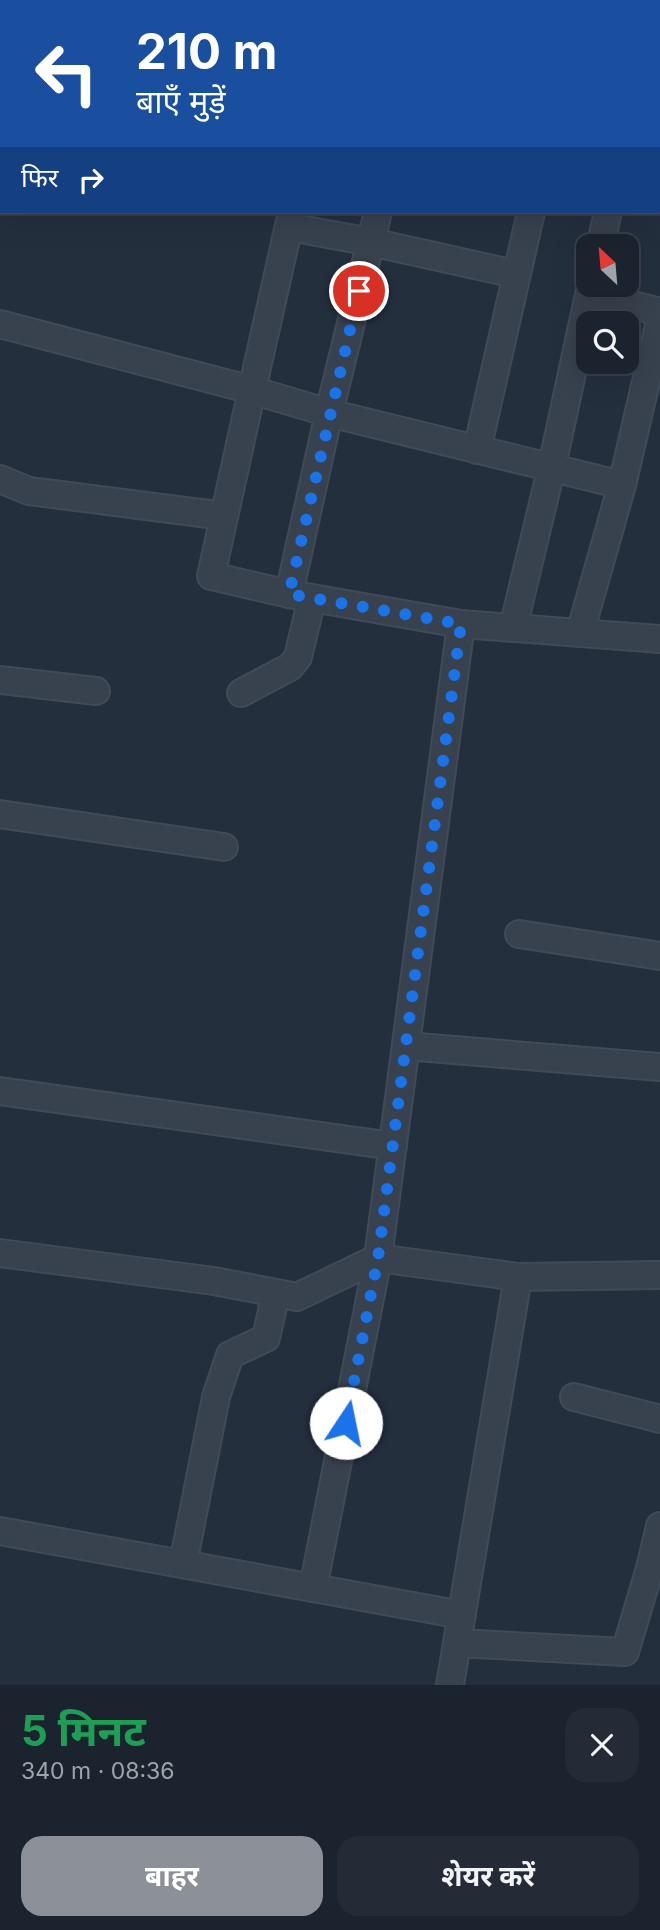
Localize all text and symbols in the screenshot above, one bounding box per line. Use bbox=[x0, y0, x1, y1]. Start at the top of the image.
text: 210 m bbox=[136, 22, 277, 81]
icon: left bbox=[21, 28, 112, 119]
text: बाएँ मुड़ें bbox=[136, 82, 226, 121]
icon: right bbox=[72, 161, 110, 199]
text: फिर bbox=[21, 162, 58, 193]
north arrow bbox=[576, 234, 639, 298]
map controls bbox=[576, 234, 639, 374]
pin bbox=[329, 261, 389, 321]
icon: arrive bbox=[340, 272, 378, 310]
button: search bbox=[576, 311, 639, 374]
position arrow bbox=[309, 1386, 383, 1460]
text: 5 मिनट bbox=[21, 1705, 146, 1756]
button: close bbox=[565, 1708, 639, 1782]
text: 340 m · 08:36 bbox=[21, 1757, 175, 1785]
button: बाहर bbox=[21, 1836, 323, 1916]
button: शेयर करें bbox=[337, 1836, 639, 1916]

